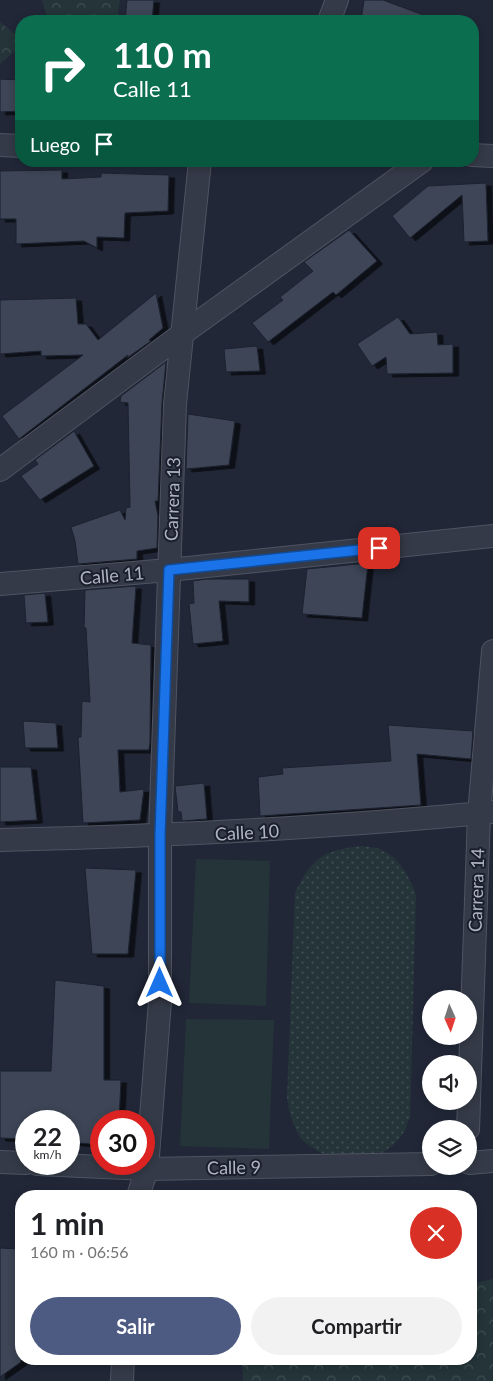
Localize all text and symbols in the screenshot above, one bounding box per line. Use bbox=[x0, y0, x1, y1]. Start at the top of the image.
text: 110 m bbox=[113, 33, 212, 75]
icon: right bbox=[30, 35, 95, 100]
text: Calle 11 bbox=[113, 75, 192, 102]
icon: arrive bbox=[90, 130, 118, 158]
text: Luego bbox=[30, 133, 80, 156]
street label: Carrera 13 bbox=[160, 457, 184, 541]
pin bbox=[358, 527, 400, 569]
icon: arrive bbox=[365, 534, 393, 562]
street label: Calle 11 bbox=[79, 561, 145, 589]
street label: Calle 10 bbox=[214, 819, 280, 845]
street label: Carrera 14 bbox=[464, 848, 488, 932]
position arrow bbox=[133, 956, 185, 1008]
north arrow bbox=[422, 990, 478, 1045]
map controls bbox=[422, 990, 477, 1175]
button: sound bbox=[422, 1055, 477, 1110]
speed limit sign: 30 bbox=[90, 1110, 155, 1175]
button: layers bbox=[422, 1120, 477, 1175]
text: 22 bbox=[33, 1121, 62, 1151]
text: km/h bbox=[33, 1147, 62, 1162]
street label: Calle 9 bbox=[207, 1156, 261, 1178]
text: 1 min bbox=[30, 1205, 104, 1241]
button: close bbox=[410, 1207, 462, 1259]
text: 160 m · 06:56 bbox=[30, 1242, 129, 1261]
button: Salir bbox=[30, 1297, 241, 1355]
button: Compartir bbox=[251, 1297, 462, 1355]

